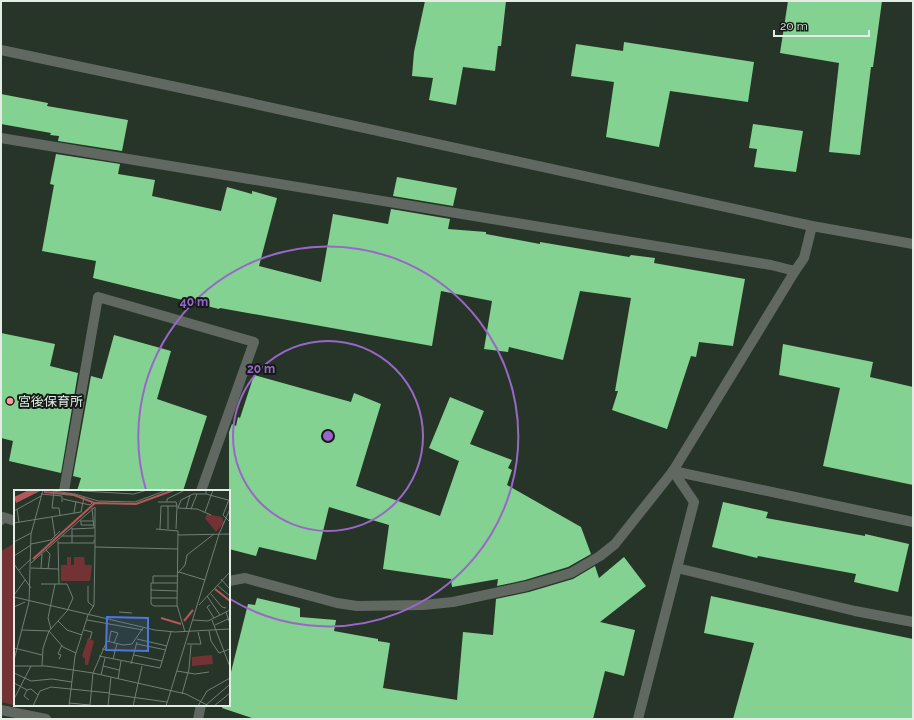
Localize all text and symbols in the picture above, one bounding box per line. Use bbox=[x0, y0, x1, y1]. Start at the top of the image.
scale bar bbox=[774, 12, 869, 38]
text: 20 m bbox=[780, 19, 808, 33]
text: 40 m bbox=[180, 295, 208, 309]
text: 20 m bbox=[247, 362, 275, 376]
place label: 宮後保育所 bbox=[18, 394, 83, 409]
marker: 宮後保育所 bbox=[5, 396, 15, 406]
centre of rings bbox=[321, 429, 335, 443]
inset map bbox=[14, 490, 230, 706]

